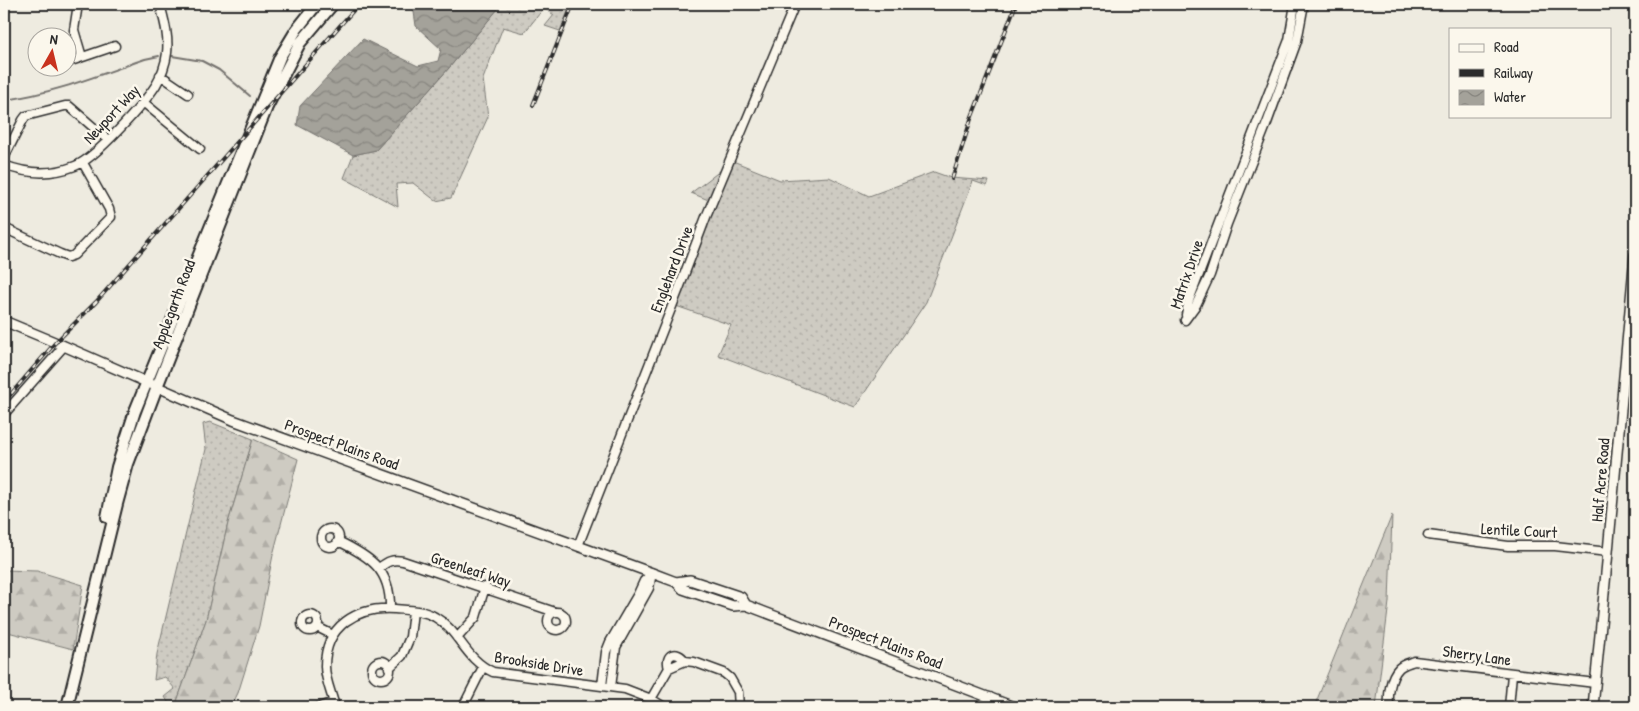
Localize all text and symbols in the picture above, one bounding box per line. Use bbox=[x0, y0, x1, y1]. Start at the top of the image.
north arrow bbox=[28, 28, 78, 78]
legend bbox=[1449, 28, 1612, 118]
text: N bbox=[49, 29, 59, 49]
text: Road bbox=[1494, 36, 1519, 57]
text: Railway bbox=[1494, 62, 1533, 83]
street label: Newport Way bbox=[78, 79, 144, 148]
text: Water bbox=[1494, 86, 1526, 107]
street label: Englehard Drive bbox=[644, 222, 698, 316]
street label: Matrix Drive bbox=[1164, 236, 1208, 312]
street label: Applegarth Road bbox=[146, 256, 200, 352]
street label: Prospect Plains Road bbox=[282, 413, 402, 475]
street label: Half Acre Road bbox=[1585, 437, 1615, 523]
street label: Lentile Court bbox=[1480, 517, 1558, 543]
street label: Greenleaf Way bbox=[428, 546, 514, 592]
street label: Prospect Plains Road bbox=[826, 610, 946, 674]
street label: Sherry Lane bbox=[1441, 639, 1513, 671]
street label: Brookside Drive bbox=[493, 645, 586, 681]

